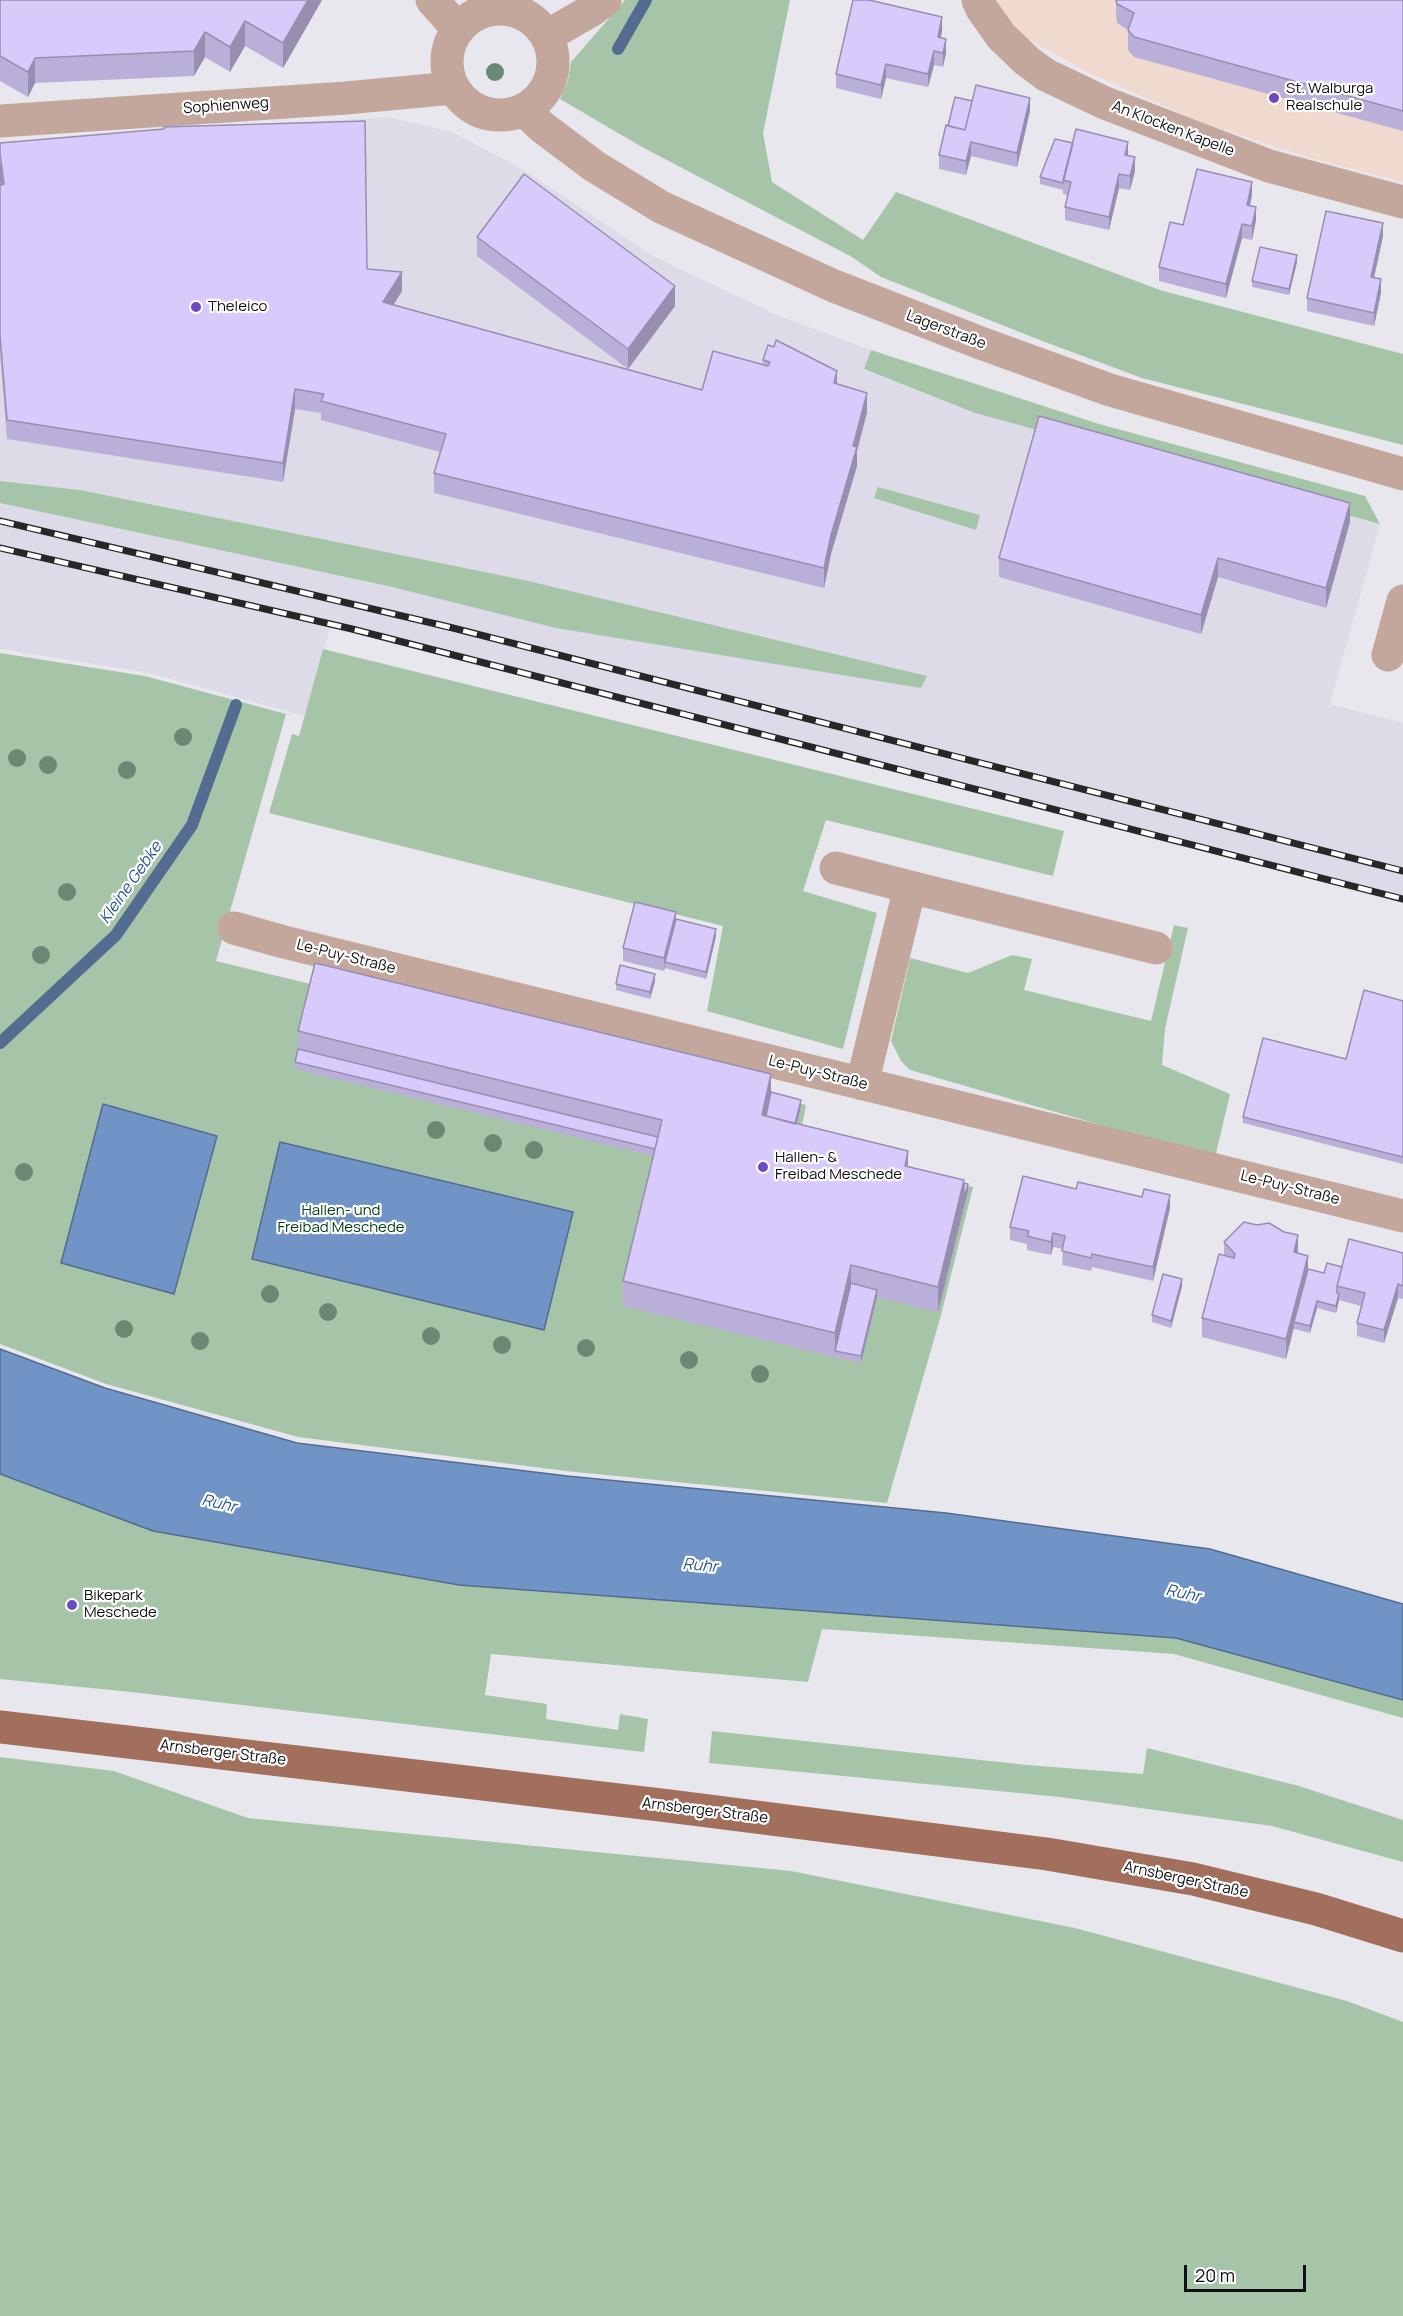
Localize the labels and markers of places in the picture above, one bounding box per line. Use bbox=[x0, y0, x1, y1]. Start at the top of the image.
place label: St. Walburga Realschule bbox=[1286, 80, 1373, 115]
marker: St. Walburga Realschule bbox=[1267, 91, 1281, 105]
place label: Theleico bbox=[208, 298, 267, 316]
marker: Theleico bbox=[189, 300, 203, 314]
place label: Hallen- & Freibad Meschede bbox=[775, 1149, 902, 1184]
marker: Hallen- & Freibad Meschede bbox=[756, 1160, 770, 1174]
place label: Bikepark Meschede bbox=[84, 1587, 157, 1622]
marker: Bikepark Meschede bbox=[65, 1598, 79, 1612]

